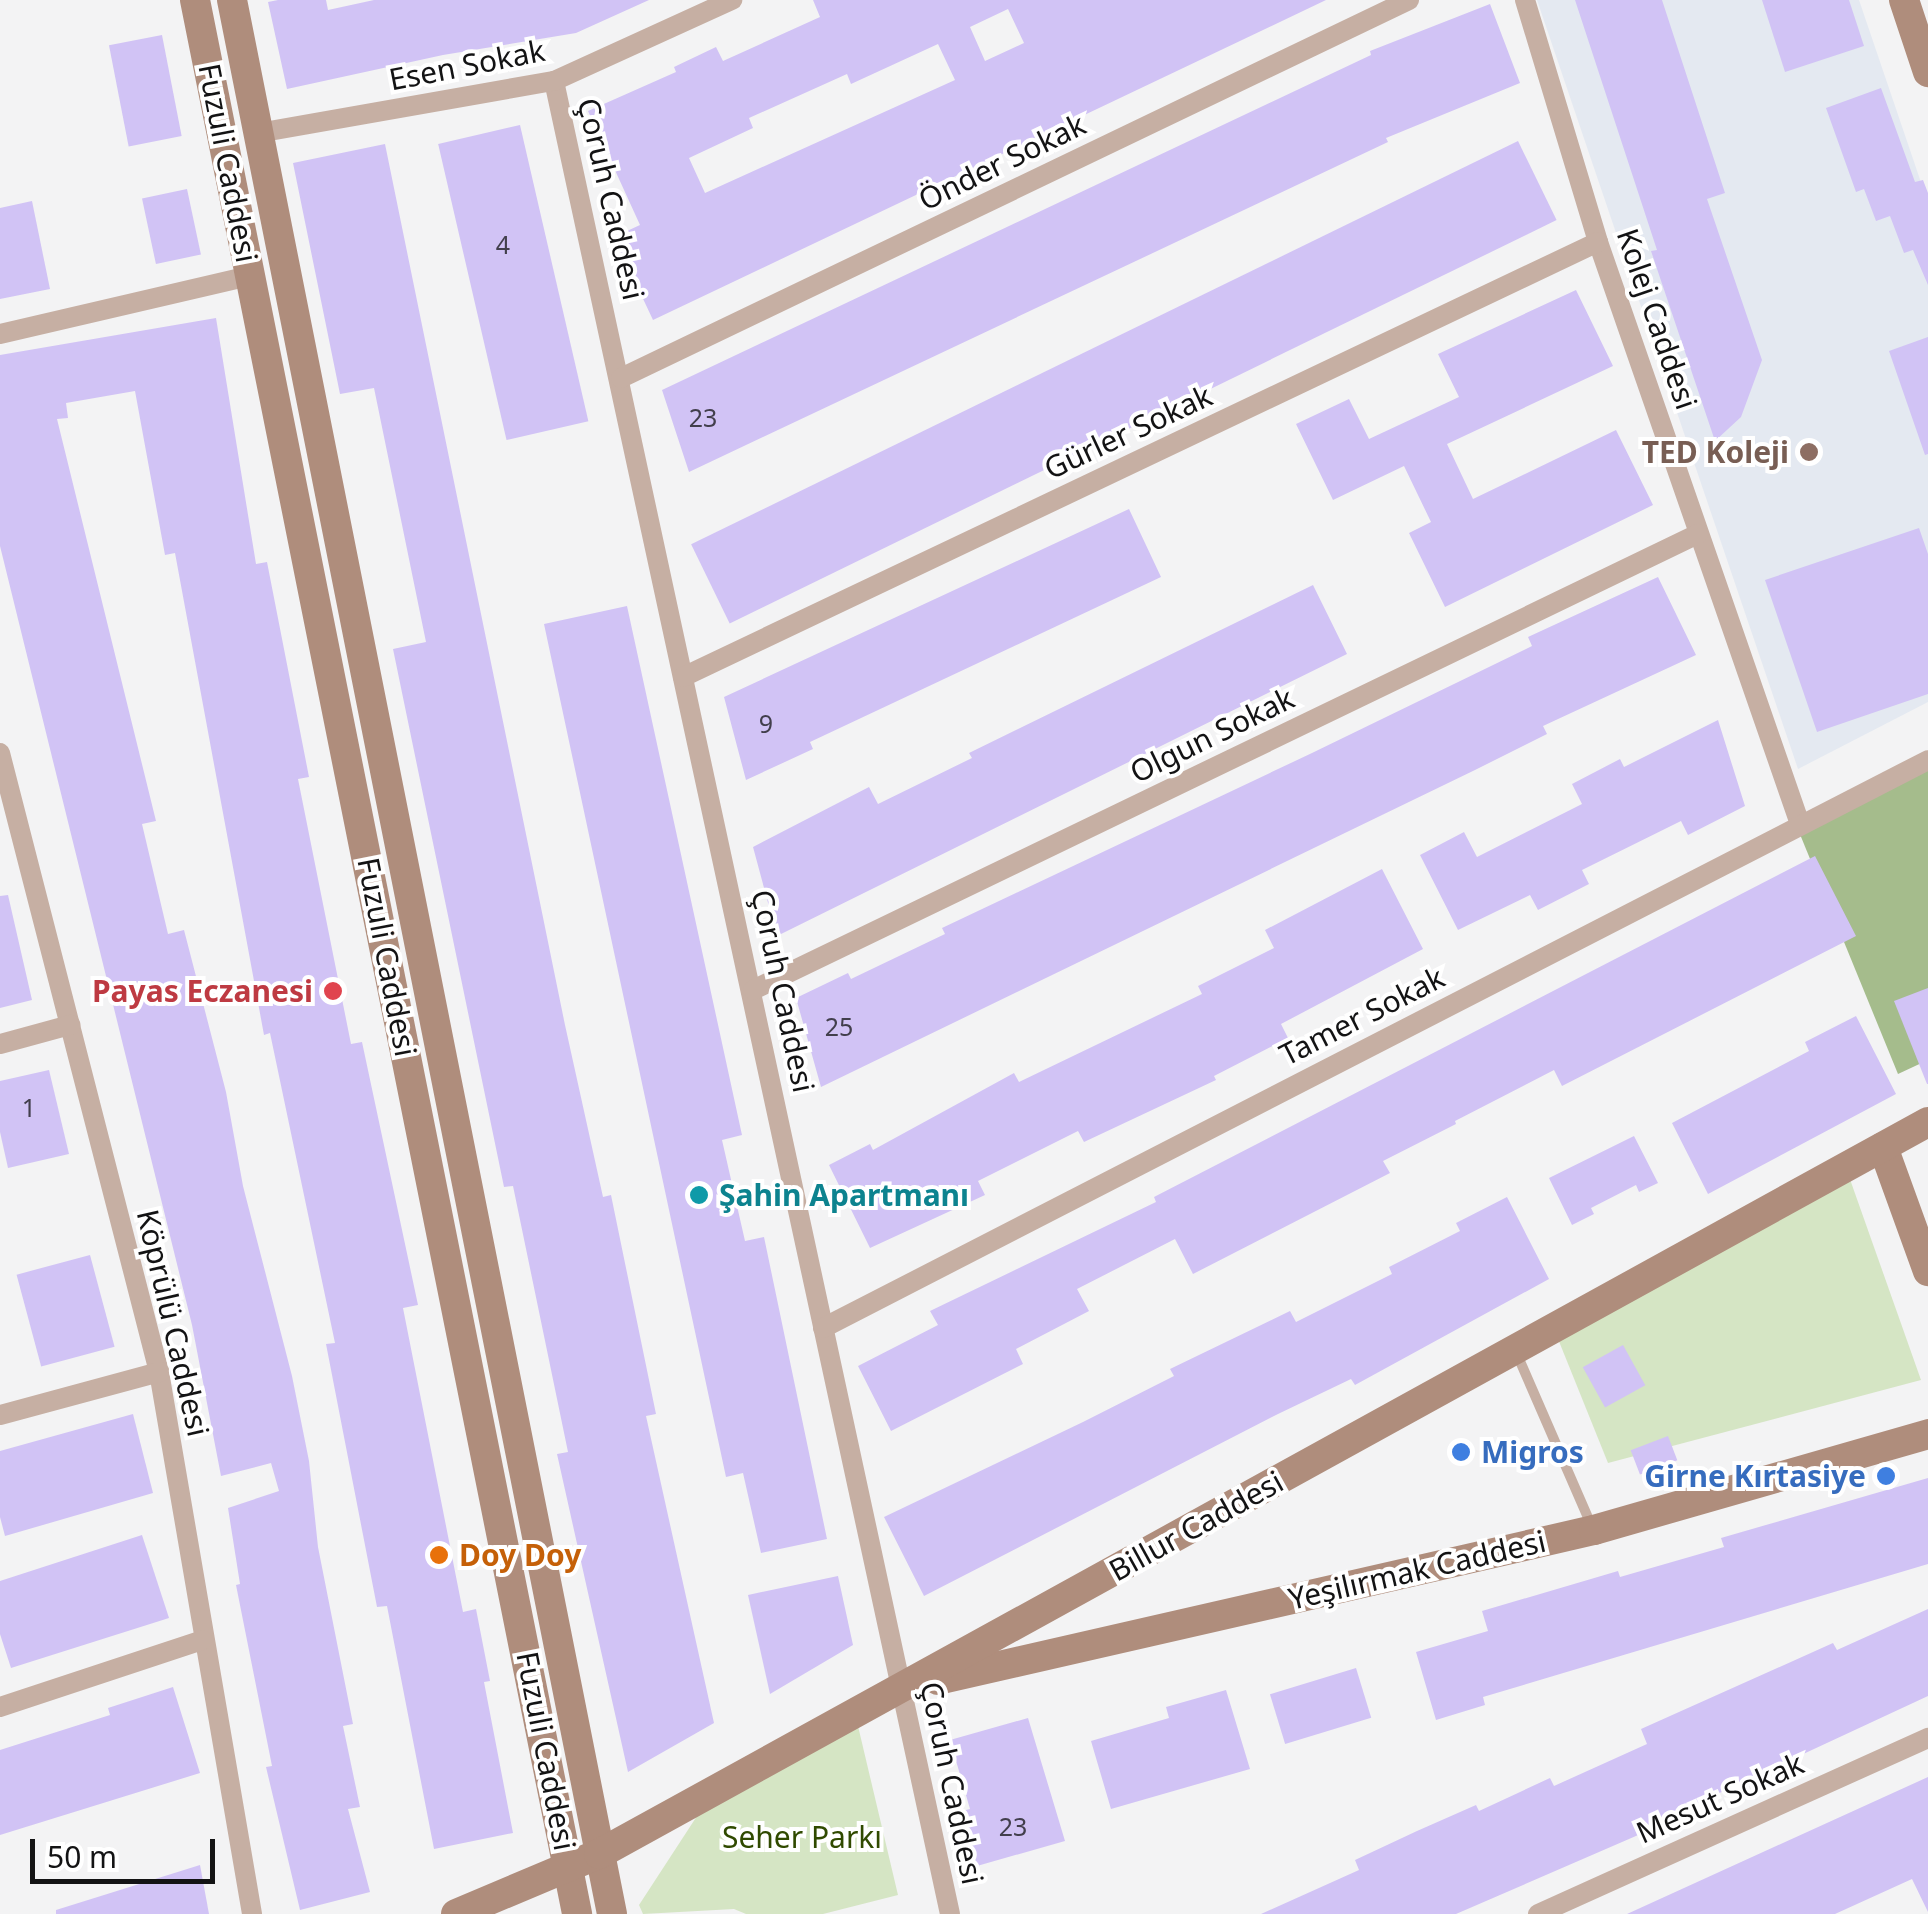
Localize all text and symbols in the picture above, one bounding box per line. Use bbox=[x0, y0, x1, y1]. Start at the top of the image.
street label: Esen Sokak bbox=[386, 32, 548, 98]
street label: Fuzuli Caddesi bbox=[191, 61, 265, 265]
street label: Çoruh Caddesi bbox=[570, 95, 652, 303]
street label: Önder Sokak bbox=[913, 106, 1091, 218]
street label: Kolej Caddesi bbox=[1609, 224, 1705, 414]
house number: 4 bbox=[496, 229, 510, 259]
street label: Gürler Sokak bbox=[1038, 377, 1218, 487]
house number: 23 bbox=[689, 402, 717, 432]
place label: TED Koleji bbox=[1642, 434, 1789, 470]
marker: TED Koleji bbox=[1798, 441, 1820, 463]
street label: Olgun Sokak bbox=[1124, 680, 1300, 790]
house number: 9 bbox=[759, 708, 773, 738]
street label: Fuzuli Caddesi bbox=[350, 855, 424, 1059]
street label: Çoruh Caddesi bbox=[744, 886, 822, 1096]
street label: Tamer Sokak bbox=[1274, 959, 1450, 1073]
place label: Payas Eczanesi bbox=[92, 973, 313, 1009]
marker: Payas Eczanesi bbox=[322, 980, 344, 1002]
house number: 25 bbox=[825, 1011, 853, 1041]
house number: 1 bbox=[22, 1092, 36, 1122]
place label: Şahin Apartmanı bbox=[719, 1177, 969, 1213]
marker: Şahin Apartmanı bbox=[688, 1184, 710, 1206]
street label: Köprülü Caddesi bbox=[129, 1206, 217, 1440]
place label: Migros bbox=[1481, 1434, 1584, 1470]
marker: Migros bbox=[1450, 1441, 1472, 1463]
place label: Girne Kırtasiye bbox=[1644, 1458, 1866, 1494]
street label: Billur Caddesi bbox=[1103, 1463, 1289, 1589]
marker: Girne Kırtasiye bbox=[1875, 1465, 1897, 1487]
street label: Yeşilırmak Caddesi bbox=[1285, 1523, 1549, 1617]
place label: Doy Doy bbox=[459, 1537, 581, 1573]
marker: Doy Doy bbox=[428, 1544, 450, 1566]
street label: Fuzuli Caddesi bbox=[509, 1649, 583, 1853]
street label: Çoruh Caddesi bbox=[913, 1678, 991, 1888]
street label: Mesut Sokak bbox=[1631, 1745, 1809, 1851]
house number: 23 bbox=[999, 1811, 1027, 1841]
scale bar bbox=[35, 1819, 220, 1881]
park label: Seher Parkı bbox=[722, 1819, 882, 1855]
text: 50 m bbox=[47, 1836, 117, 1877]

